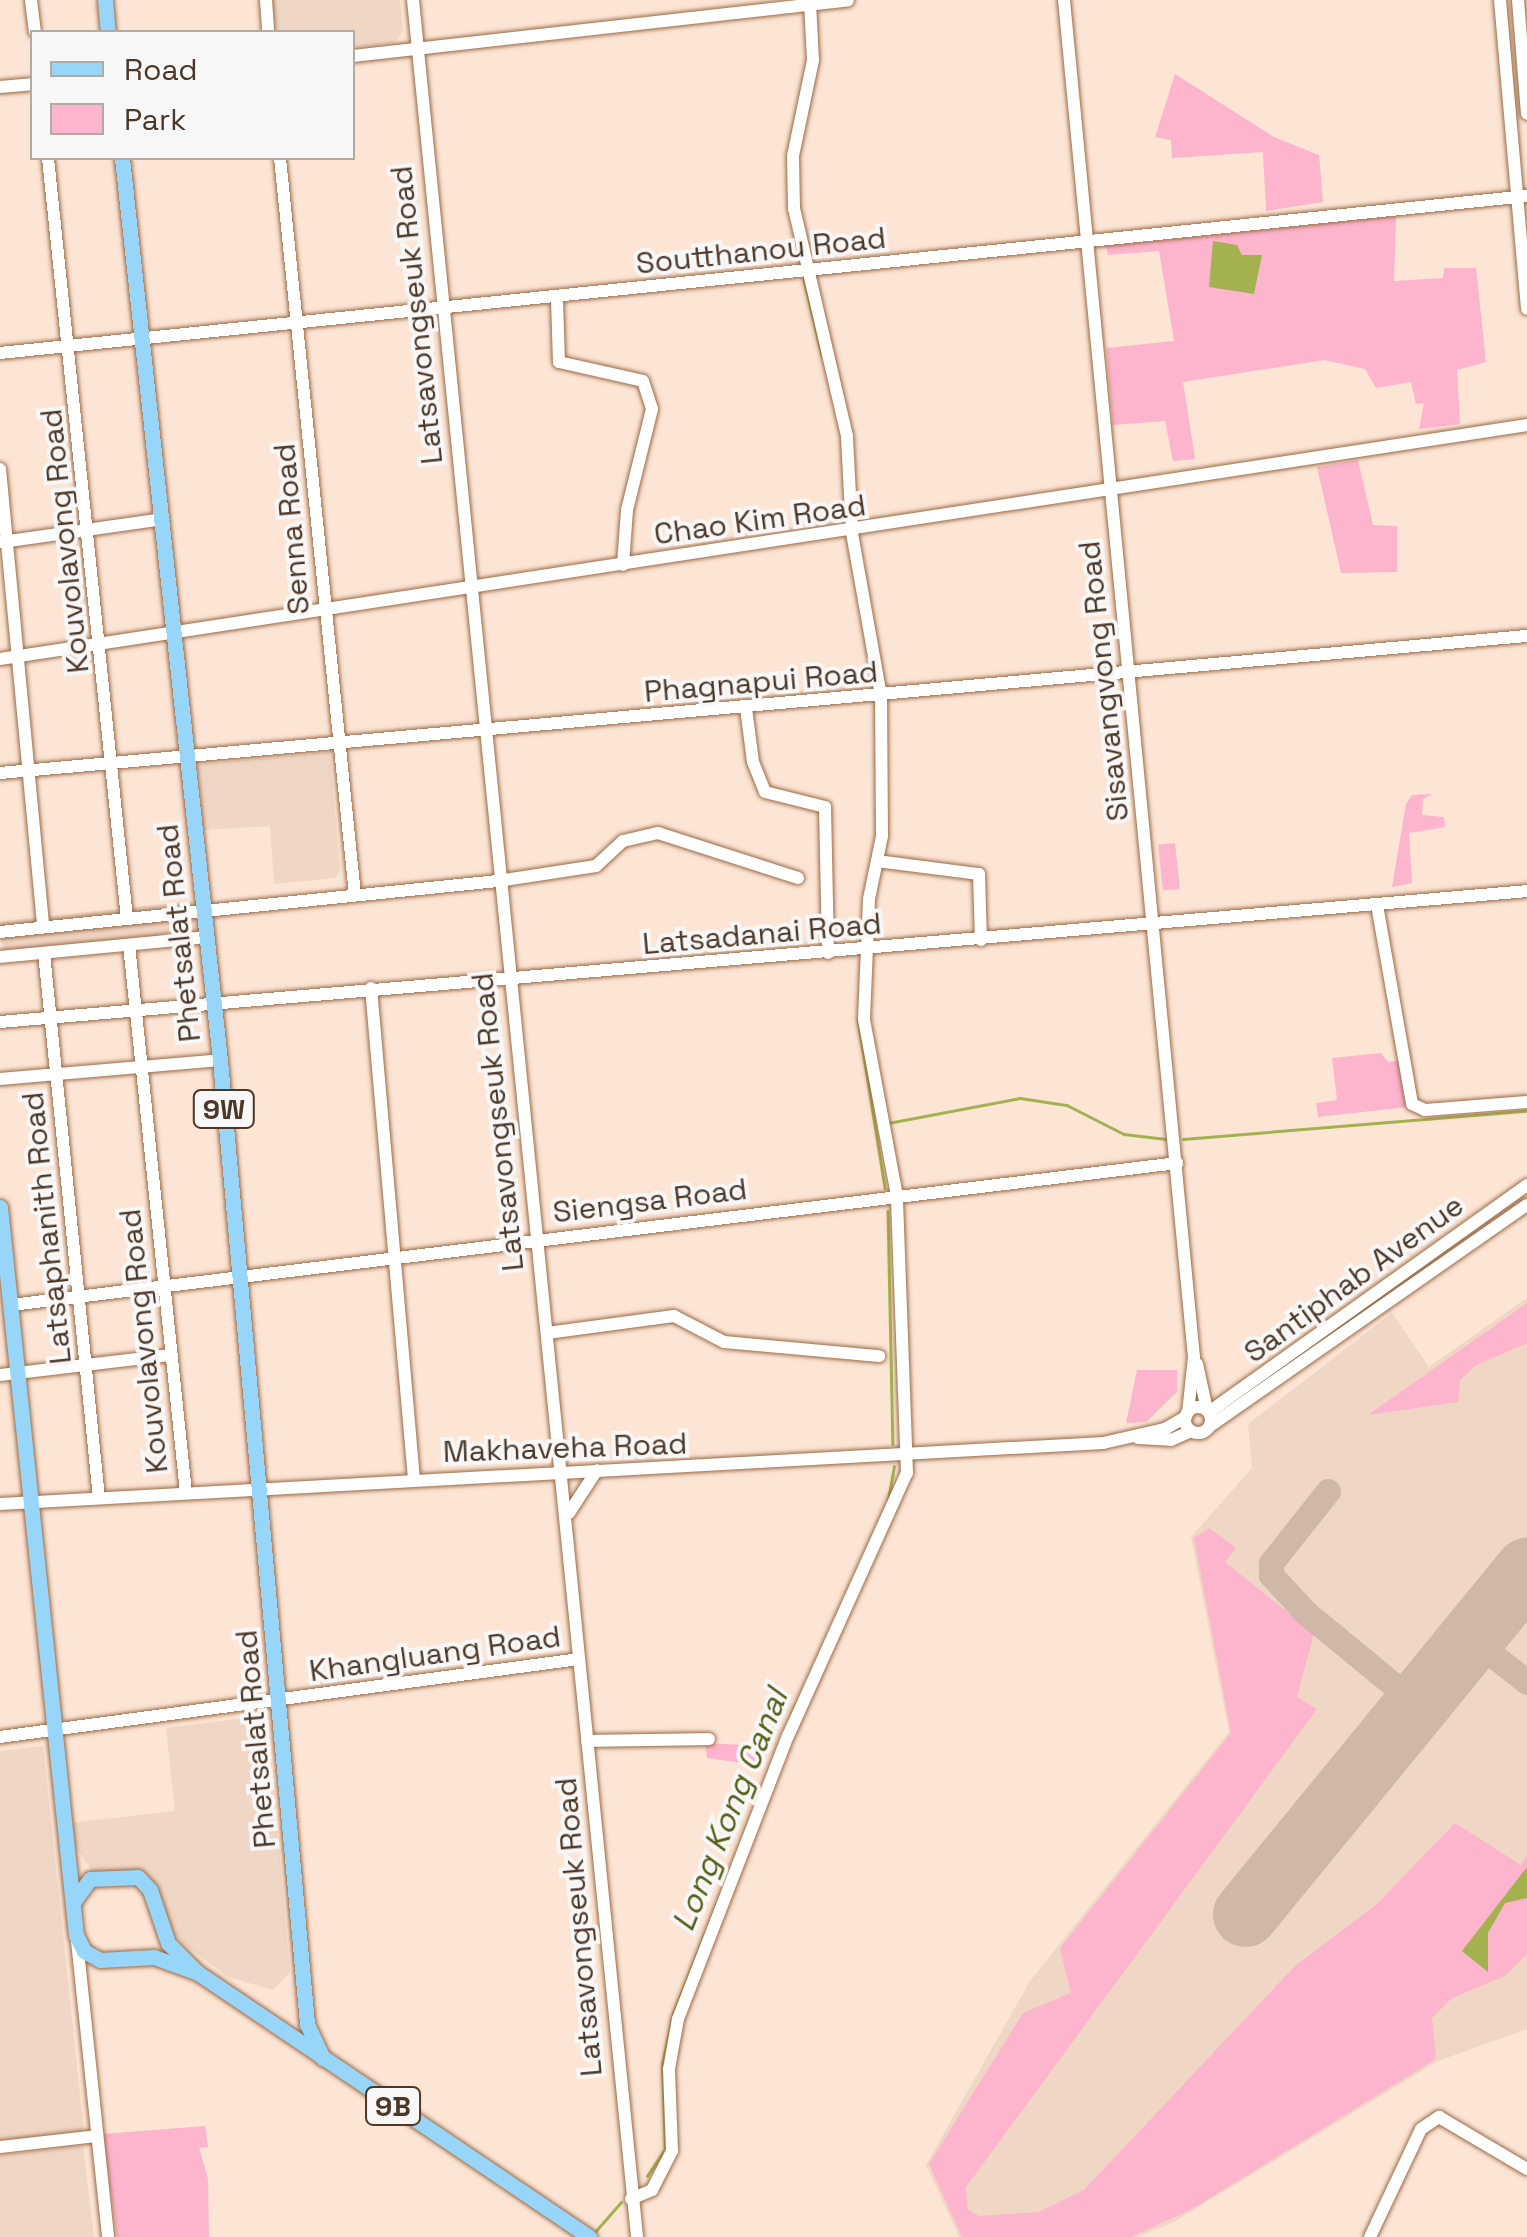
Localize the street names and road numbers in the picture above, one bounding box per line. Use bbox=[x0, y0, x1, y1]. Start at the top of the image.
street label: Latsavongseuk Road bbox=[383, 164, 451, 466]
street label: Soutthanou Road bbox=[634, 220, 888, 282]
street label: Kouvolavong Road bbox=[33, 407, 97, 675]
street label: Senna Road bbox=[267, 442, 317, 616]
street label: Chao Kim Road bbox=[652, 487, 868, 553]
street label: Sisavangvong Road bbox=[1071, 539, 1137, 823]
street label: Phagnapui Road bbox=[643, 654, 879, 710]
street label: Phetsalat Road bbox=[150, 822, 208, 1044]
street label: Latsadanai Road bbox=[641, 906, 883, 962]
street label: Latsavongseuk Road bbox=[464, 971, 532, 1273]
road number: 9W bbox=[192, 1086, 256, 1132]
street label: Latsaphanith Road bbox=[15, 1090, 79, 1366]
street label: Siengsa Road bbox=[551, 1171, 749, 1231]
street label: Santiphab Avenue bbox=[1237, 1187, 1471, 1371]
street label: Kouvolavong Road bbox=[112, 1207, 176, 1475]
street label: Makhaveha Road bbox=[442, 1426, 688, 1470]
street label: Khangluang Road bbox=[307, 1619, 563, 1689]
street label: Phetsalat Road bbox=[229, 1628, 283, 1850]
street label: Latsavongseuk Road bbox=[548, 1776, 610, 2078]
road number: 9B bbox=[363, 2083, 423, 2129]

